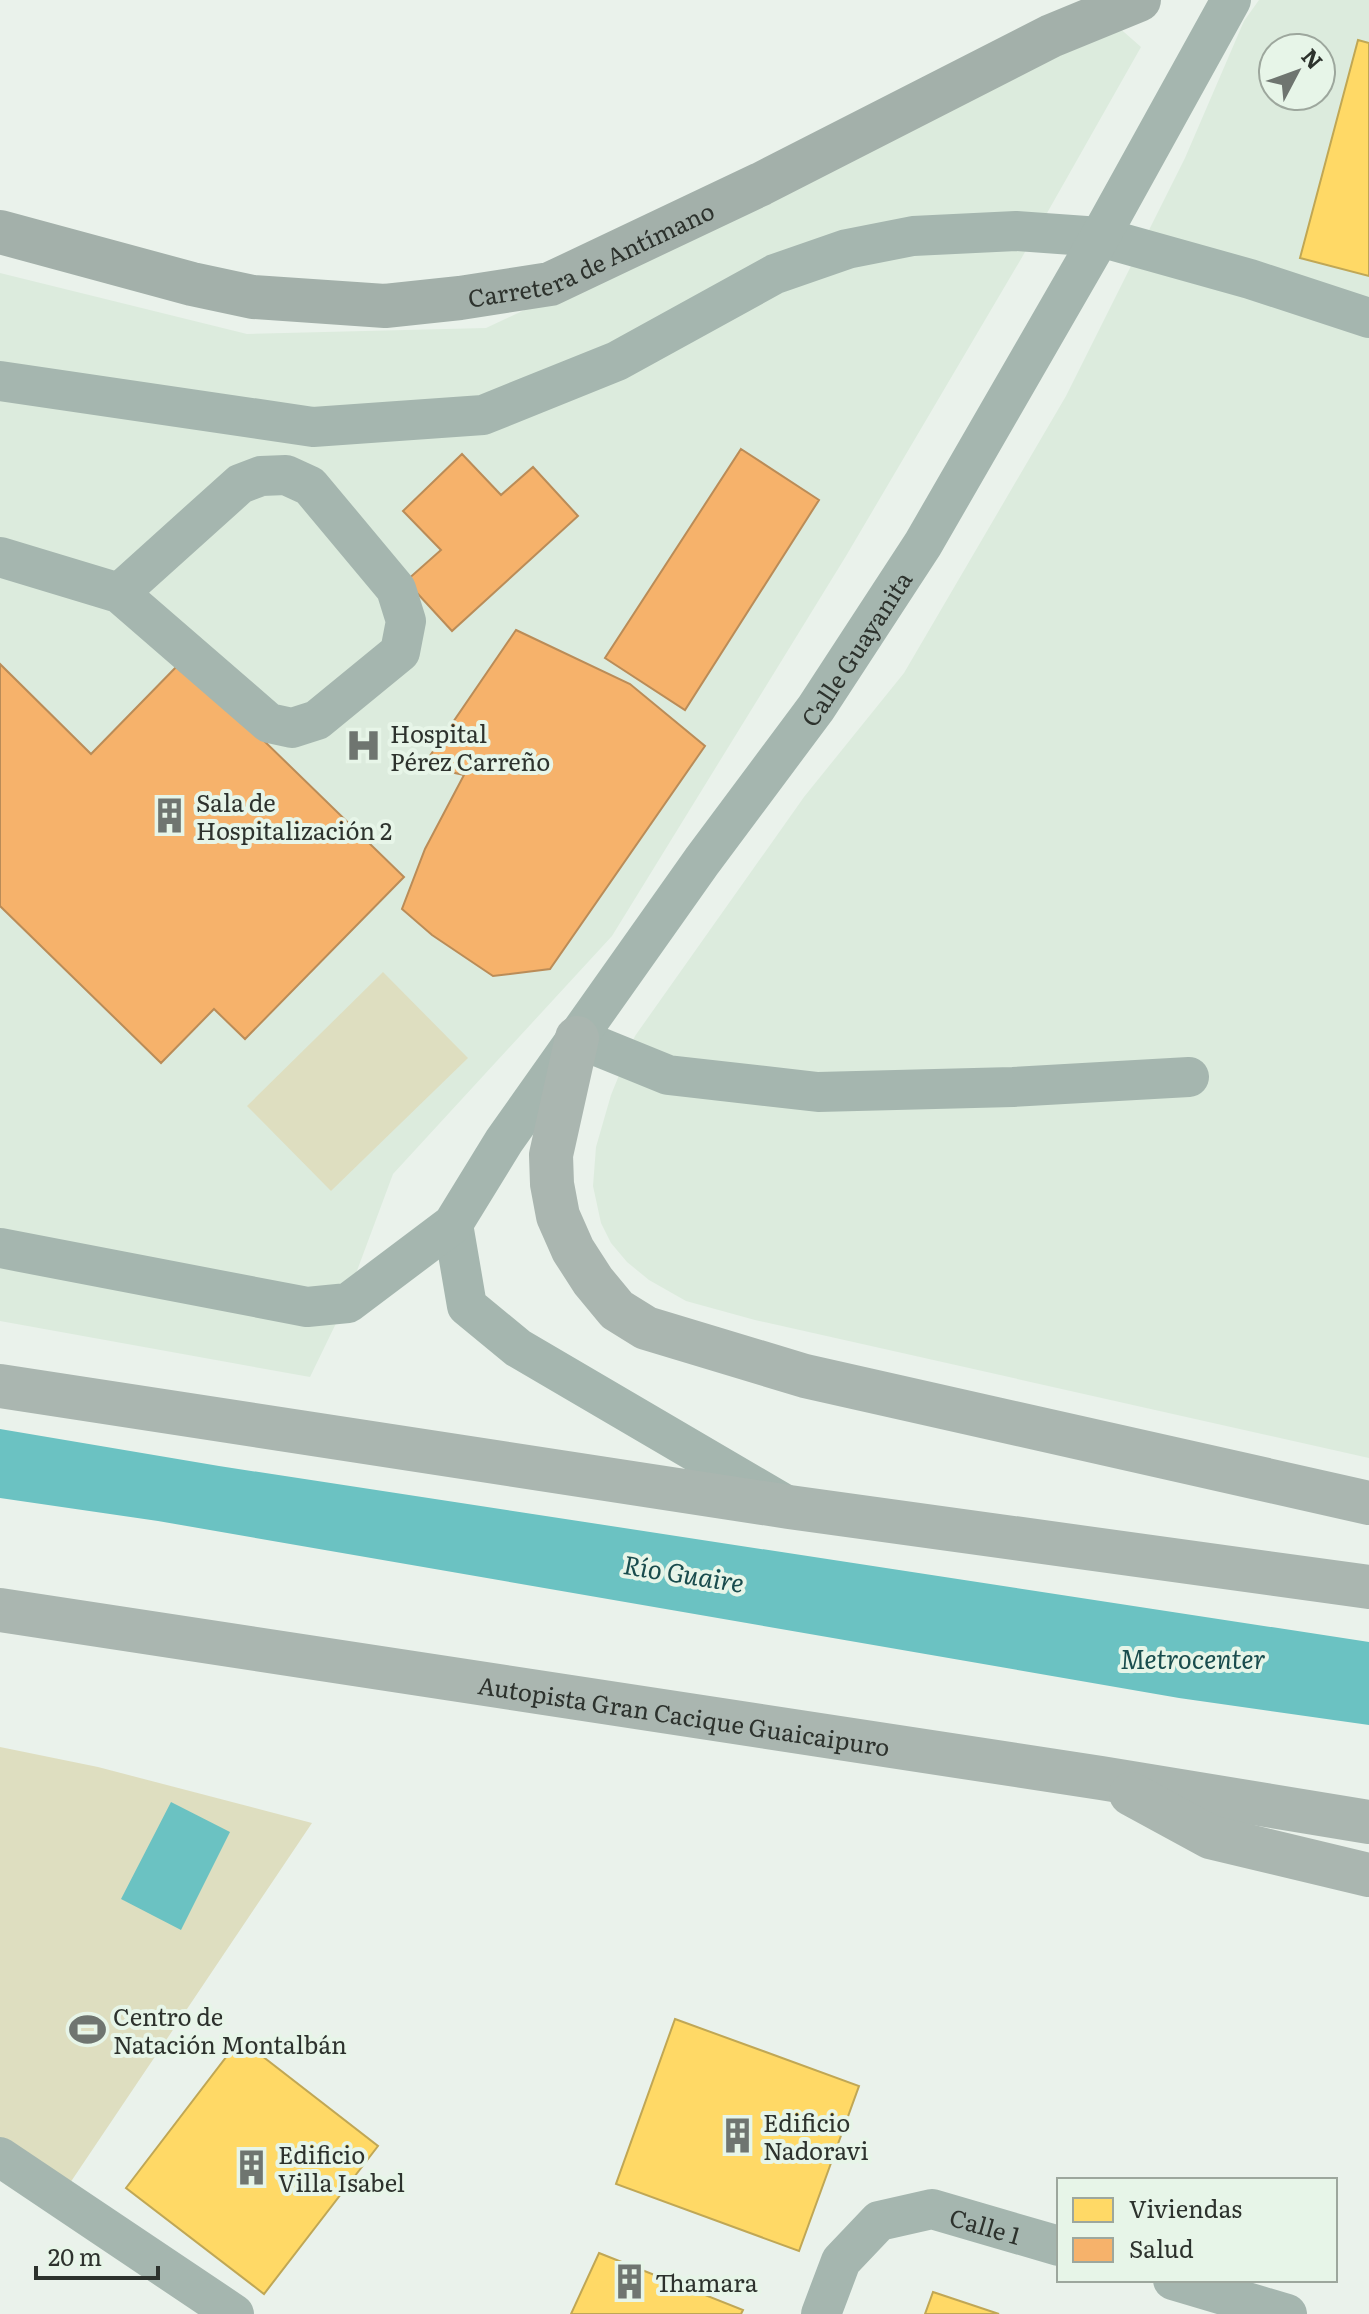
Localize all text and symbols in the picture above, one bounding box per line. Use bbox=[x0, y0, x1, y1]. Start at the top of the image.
north arrow bbox=[1257, 32, 1337, 112]
text: N bbox=[1295, 40, 1332, 76]
street label: Carretera de Antímano bbox=[465, 191, 719, 314]
street label: Calle Guayanita bbox=[791, 563, 919, 733]
place label: Hospital Pérez Carreño bbox=[390, 715, 550, 778]
hospital icon: Hospital Pérez Carreño bbox=[345, 727, 383, 765]
place label: Sala de Hospitalización 2 bbox=[196, 784, 392, 847]
building icon: Sala de Hospitalización 2 bbox=[151, 796, 189, 834]
water label: Río Guaire bbox=[621, 1543, 747, 1601]
water label: Metrocenter bbox=[1120, 1638, 1266, 1677]
street label: Autopista Gran Cacique Guaicaipuro bbox=[476, 1666, 892, 1763]
place label: Centro de Natación Montalbán bbox=[113, 1998, 347, 2061]
sports icon: Centro de Natación Montalbán bbox=[68, 2010, 106, 2048]
place label: Edificio Nadoravi bbox=[763, 2104, 868, 2167]
building icon: Edificio Nadoravi bbox=[718, 2116, 756, 2154]
place label: Edificio Villa Isabel bbox=[278, 2136, 405, 2199]
building icon: Edificio Villa Isabel bbox=[233, 2148, 271, 2186]
legend bbox=[1057, 2178, 1337, 2282]
text: Viviendas bbox=[1129, 2190, 1242, 2225]
street label: Calle 1 bbox=[946, 2198, 1025, 2252]
scale bar bbox=[36, 2230, 158, 2280]
text: Salud bbox=[1129, 2230, 1194, 2265]
text: 20 m bbox=[48, 2238, 102, 2273]
building icon: Thamara bbox=[610, 2262, 648, 2300]
place label: Thamara bbox=[655, 2264, 758, 2299]

